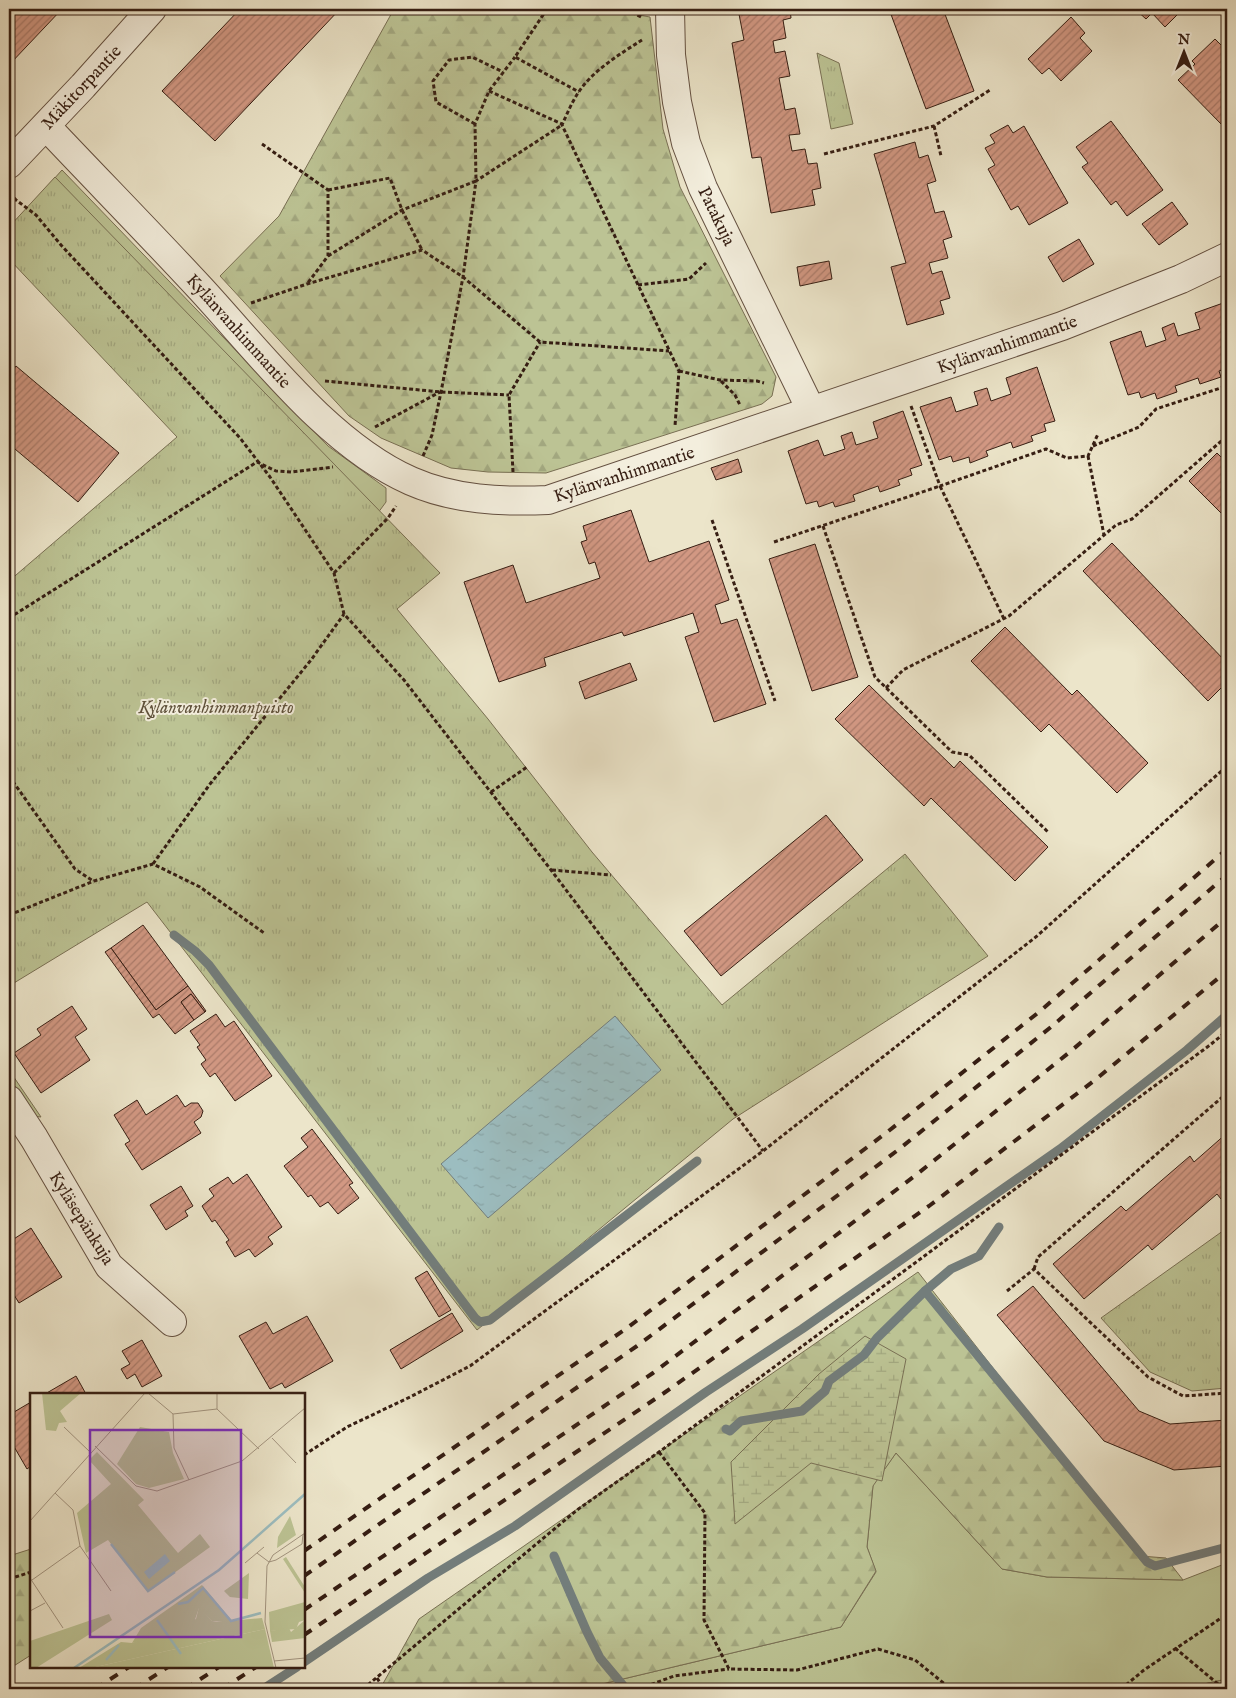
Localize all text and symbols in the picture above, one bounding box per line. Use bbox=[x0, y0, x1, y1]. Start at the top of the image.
north arrow bbox=[1158, 28, 1208, 78]
text: N bbox=[1177, 31, 1190, 49]
street label: Mäkitorpantie bbox=[37, 41, 127, 135]
street label: Patakuja bbox=[691, 183, 740, 250]
street label: Kylänvanhimmantie bbox=[180, 270, 295, 394]
street label: Kylänvanhimmantie bbox=[934, 311, 1081, 380]
street label: Kylänvanhimmantie bbox=[551, 442, 698, 509]
park label: Kylänvanhimmanpuisto bbox=[137, 697, 294, 720]
street label: Kyläsepänkuja bbox=[43, 1168, 119, 1270]
inset map bbox=[30, 1393, 305, 1668]

